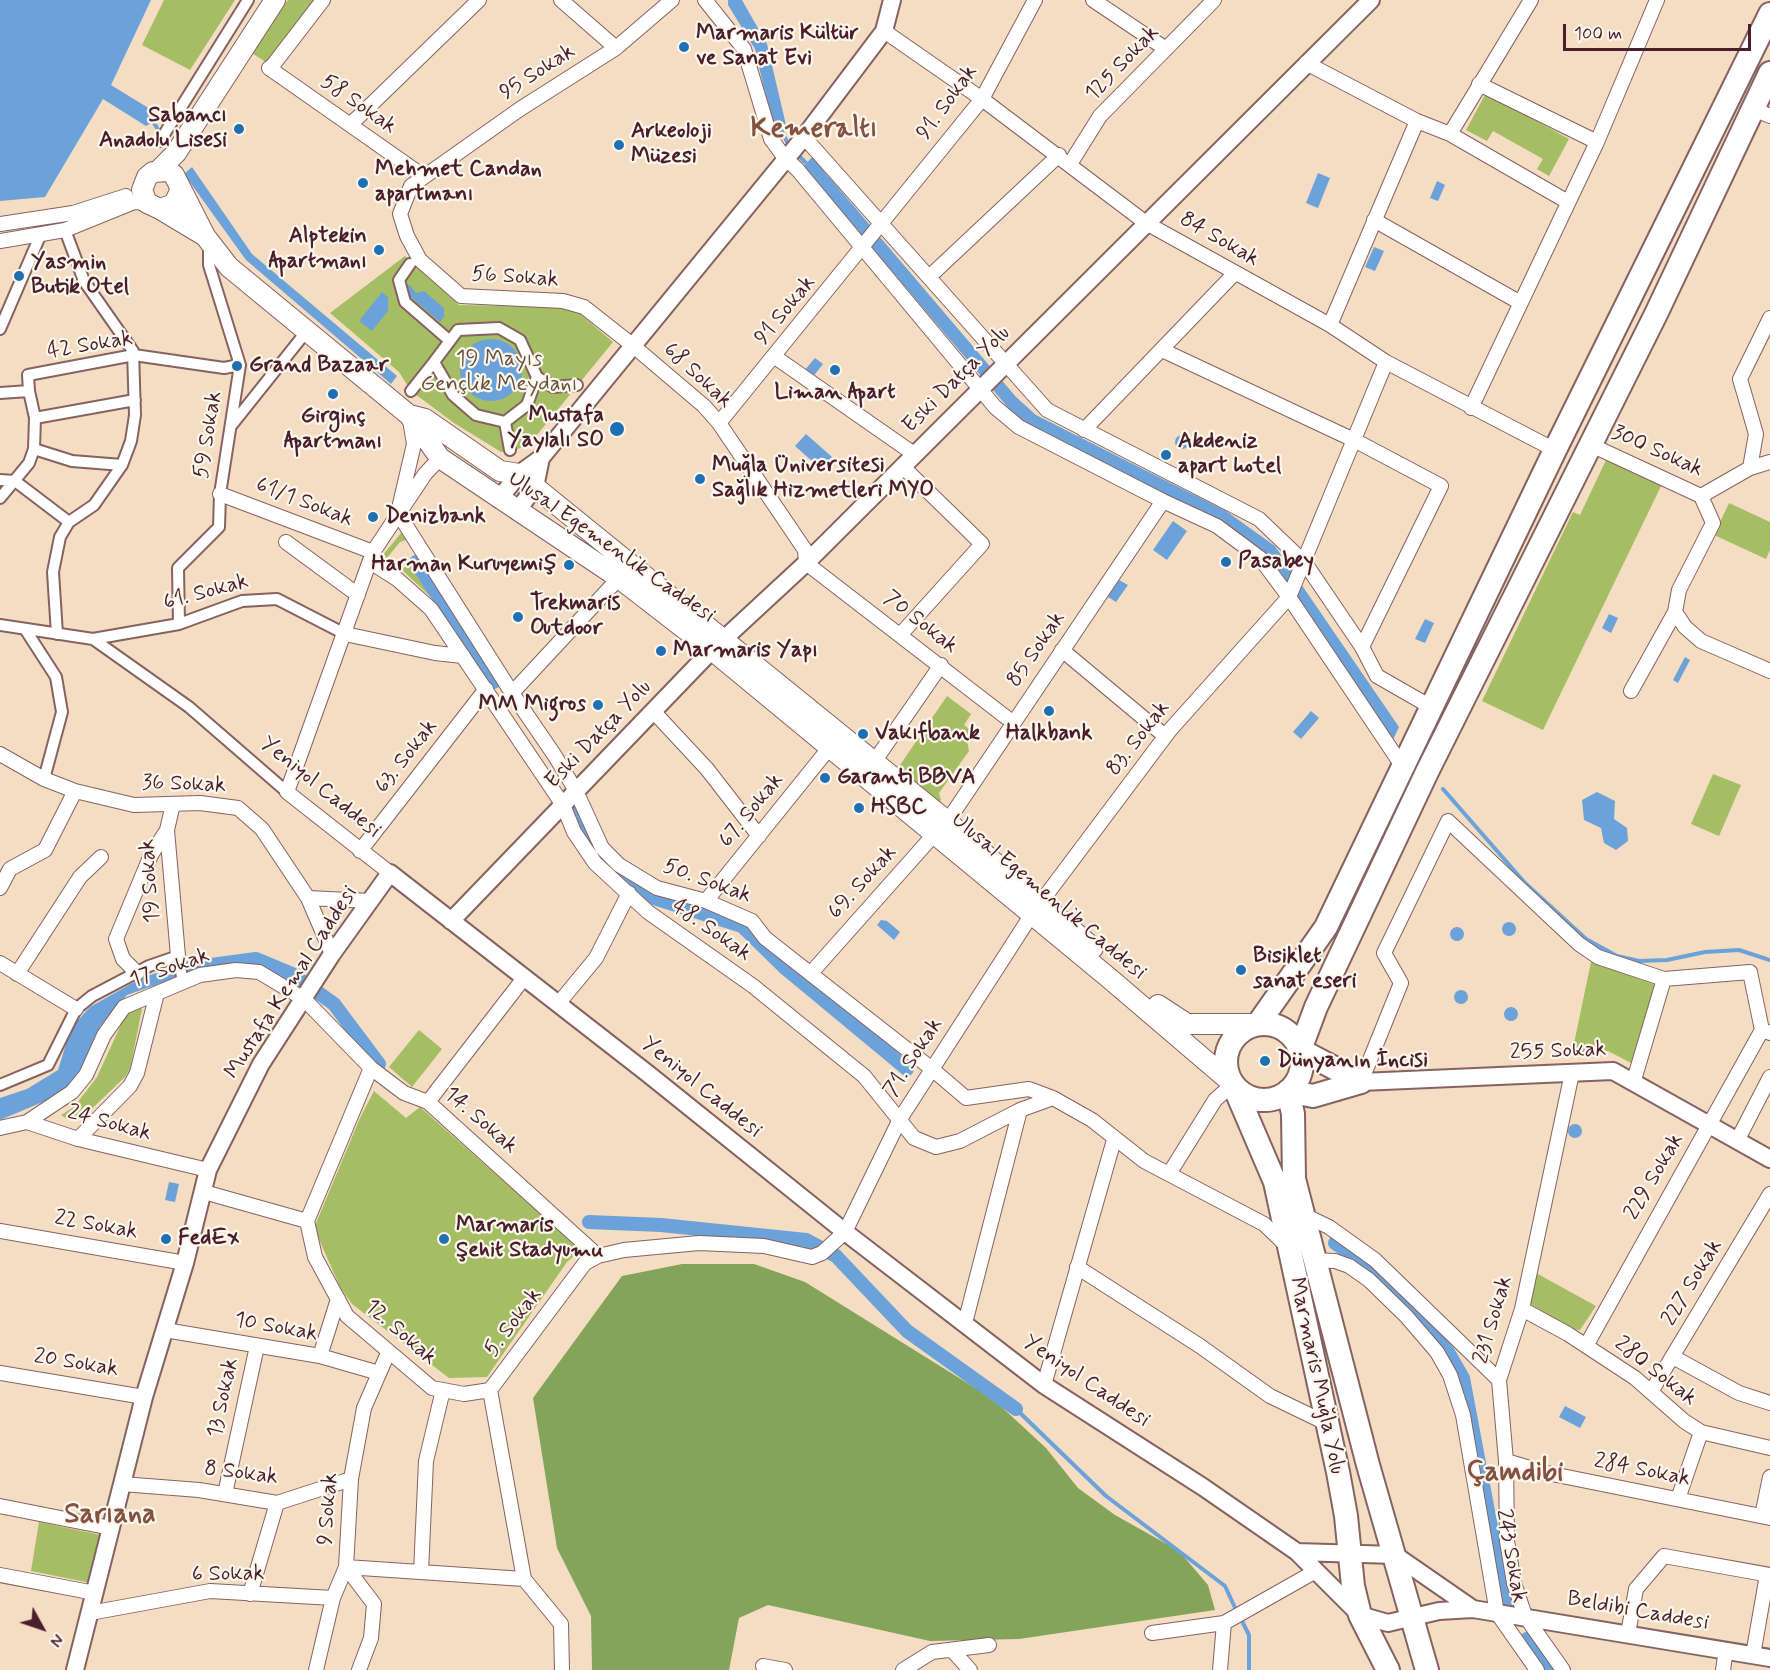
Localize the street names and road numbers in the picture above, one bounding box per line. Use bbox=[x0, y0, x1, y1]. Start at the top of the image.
street label: 125 Sokak bbox=[1080, 21, 1166, 107]
street label: 95 Sokak bbox=[496, 39, 580, 107]
street label: 91. Sokak bbox=[912, 60, 984, 146]
street label: 58 Sokak bbox=[315, 69, 401, 141]
street label: 84 Sokak bbox=[1175, 207, 1263, 273]
street label: 56 Sokak bbox=[471, 262, 559, 294]
street label: 91 Sokak bbox=[750, 271, 822, 351]
street label: Eski Datça Yolu bbox=[898, 321, 1016, 439]
street label: 42 Sokak bbox=[45, 326, 135, 366]
street label: 68 Sokak bbox=[657, 337, 737, 415]
street label: 59 Sokak bbox=[189, 390, 229, 480]
street label: 300 Sokak bbox=[1607, 420, 1707, 484]
street label: Ulusal Egemenlik Caddesi bbox=[502, 466, 720, 630]
street label: 61/1 Sokak bbox=[252, 472, 356, 534]
street label: 61. Sokak bbox=[161, 569, 251, 617]
street label: 70 Sokak bbox=[877, 586, 963, 660]
street label: 85 Sokak bbox=[1002, 607, 1072, 693]
street label: Eski Datça Yolu bbox=[540, 675, 658, 795]
street label: 83. Sokak bbox=[1102, 696, 1176, 782]
street label: 63. Sokak bbox=[370, 715, 444, 799]
street label: Yeniyol Caddesi bbox=[254, 731, 386, 845]
street label: 67. Sokak bbox=[714, 768, 790, 854]
street label: 36 Sokak bbox=[142, 770, 226, 800]
street label: Ulusal Egemenlik Caddesi bbox=[945, 808, 1151, 986]
street label: 19 Sokak bbox=[135, 838, 167, 924]
street label: 69. Sokak bbox=[823, 841, 903, 925]
street label: 50. Sokak bbox=[659, 854, 755, 910]
street label: Mustafa Kemal Caddesi bbox=[220, 882, 364, 1084]
street label: 48. Sokak bbox=[666, 894, 756, 968]
street label: 17 Sokak bbox=[127, 943, 213, 995]
street label: 71. Sokak bbox=[879, 1013, 949, 1103]
street label: Yeniyol Caddesi bbox=[635, 1031, 767, 1145]
street label: 255 Sokak bbox=[1509, 1037, 1607, 1067]
street label: 14. Sokak bbox=[438, 1082, 522, 1160]
street label: 24 Sokak bbox=[64, 1100, 154, 1148]
street label: 229 Sokak bbox=[1620, 1129, 1690, 1225]
street label: 22 Sokak bbox=[52, 1206, 140, 1246]
street label: 227 Sokak bbox=[1657, 1235, 1729, 1331]
street label: 231 Sokak bbox=[1469, 1273, 1519, 1367]
street label: Marmaris Muğla Yolu bbox=[1282, 1275, 1350, 1477]
street label: 5. Sokak bbox=[480, 1283, 548, 1363]
street label: 12. Sokak bbox=[358, 1294, 442, 1372]
street label: 10 Sokak bbox=[232, 1308, 320, 1348]
street label: Yeniyol Caddesi bbox=[1018, 1330, 1154, 1434]
street label: 280 Sokak bbox=[1608, 1332, 1702, 1412]
street label: 20 Sokak bbox=[32, 1344, 120, 1384]
street label: 13 Sokak bbox=[203, 1356, 245, 1440]
street label: 284 Sokak bbox=[1592, 1449, 1692, 1493]
street label: 8 Sokak bbox=[203, 1456, 279, 1492]
street label: 9 Sokak bbox=[313, 1472, 345, 1546]
street label: 243 Sokak bbox=[1489, 1507, 1531, 1605]
street label: 6 Sokak bbox=[191, 1561, 265, 1589]
street label: Beldibi Caddesi bbox=[1565, 1587, 1711, 1637]

